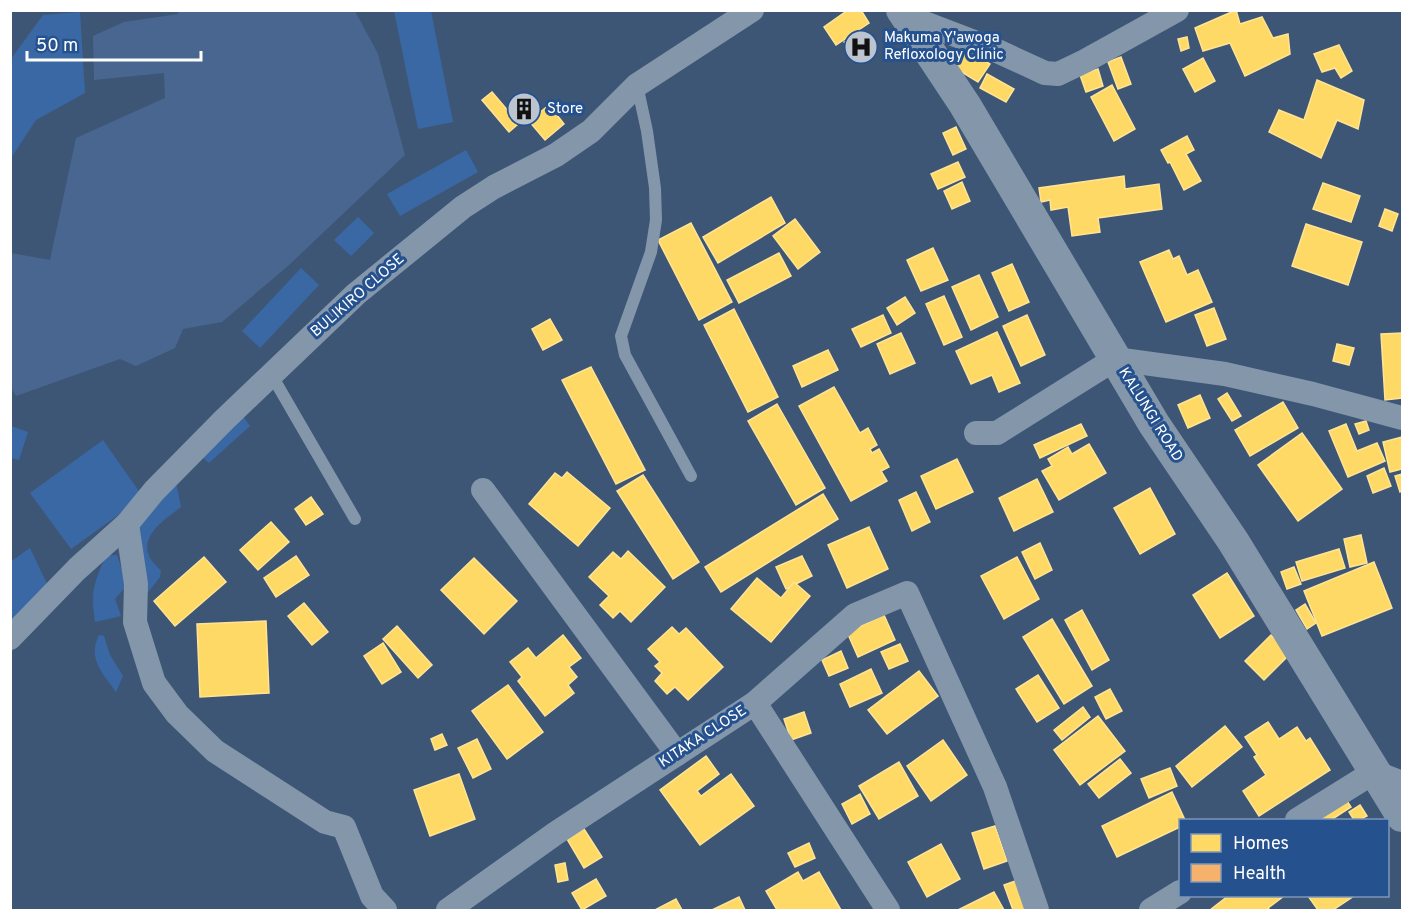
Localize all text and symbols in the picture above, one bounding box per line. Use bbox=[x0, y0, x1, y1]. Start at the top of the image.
scale bar bbox=[27, 24, 201, 62]
hospital icon: Makuma Y'awoga Refloxology Clinic bbox=[843, 29, 879, 65]
place label: Makuma Y'awoga Refloxology Clinic bbox=[884, 29, 1004, 65]
text: 50 m bbox=[36, 35, 78, 58]
building icon: Store bbox=[506, 91, 542, 127]
place label: Store bbox=[547, 100, 583, 119]
street label: BULIKIRO CLOSE bbox=[307, 250, 409, 342]
street label: KALUNGI ROAD bbox=[1113, 364, 1187, 466]
street label: KITAKA CLOSE bbox=[656, 702, 750, 772]
legend bbox=[1179, 819, 1389, 897]
text: Homes bbox=[1233, 833, 1289, 856]
text: Health bbox=[1233, 863, 1286, 886]

